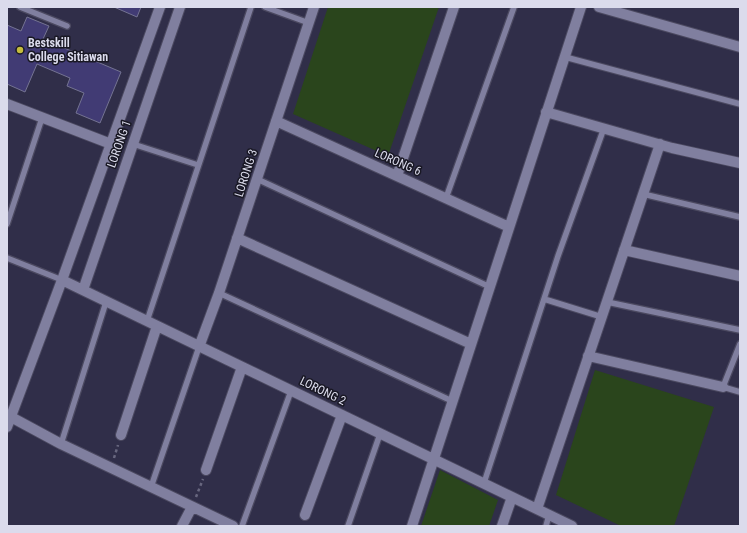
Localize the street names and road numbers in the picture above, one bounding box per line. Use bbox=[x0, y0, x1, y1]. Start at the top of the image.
street label: LORONG 1 bbox=[104, 118, 134, 170]
street label: LORONG 6 bbox=[373, 146, 423, 178]
street label: LORONG 3 bbox=[232, 147, 260, 199]
street label: LORONG 2 bbox=[298, 374, 348, 408]

